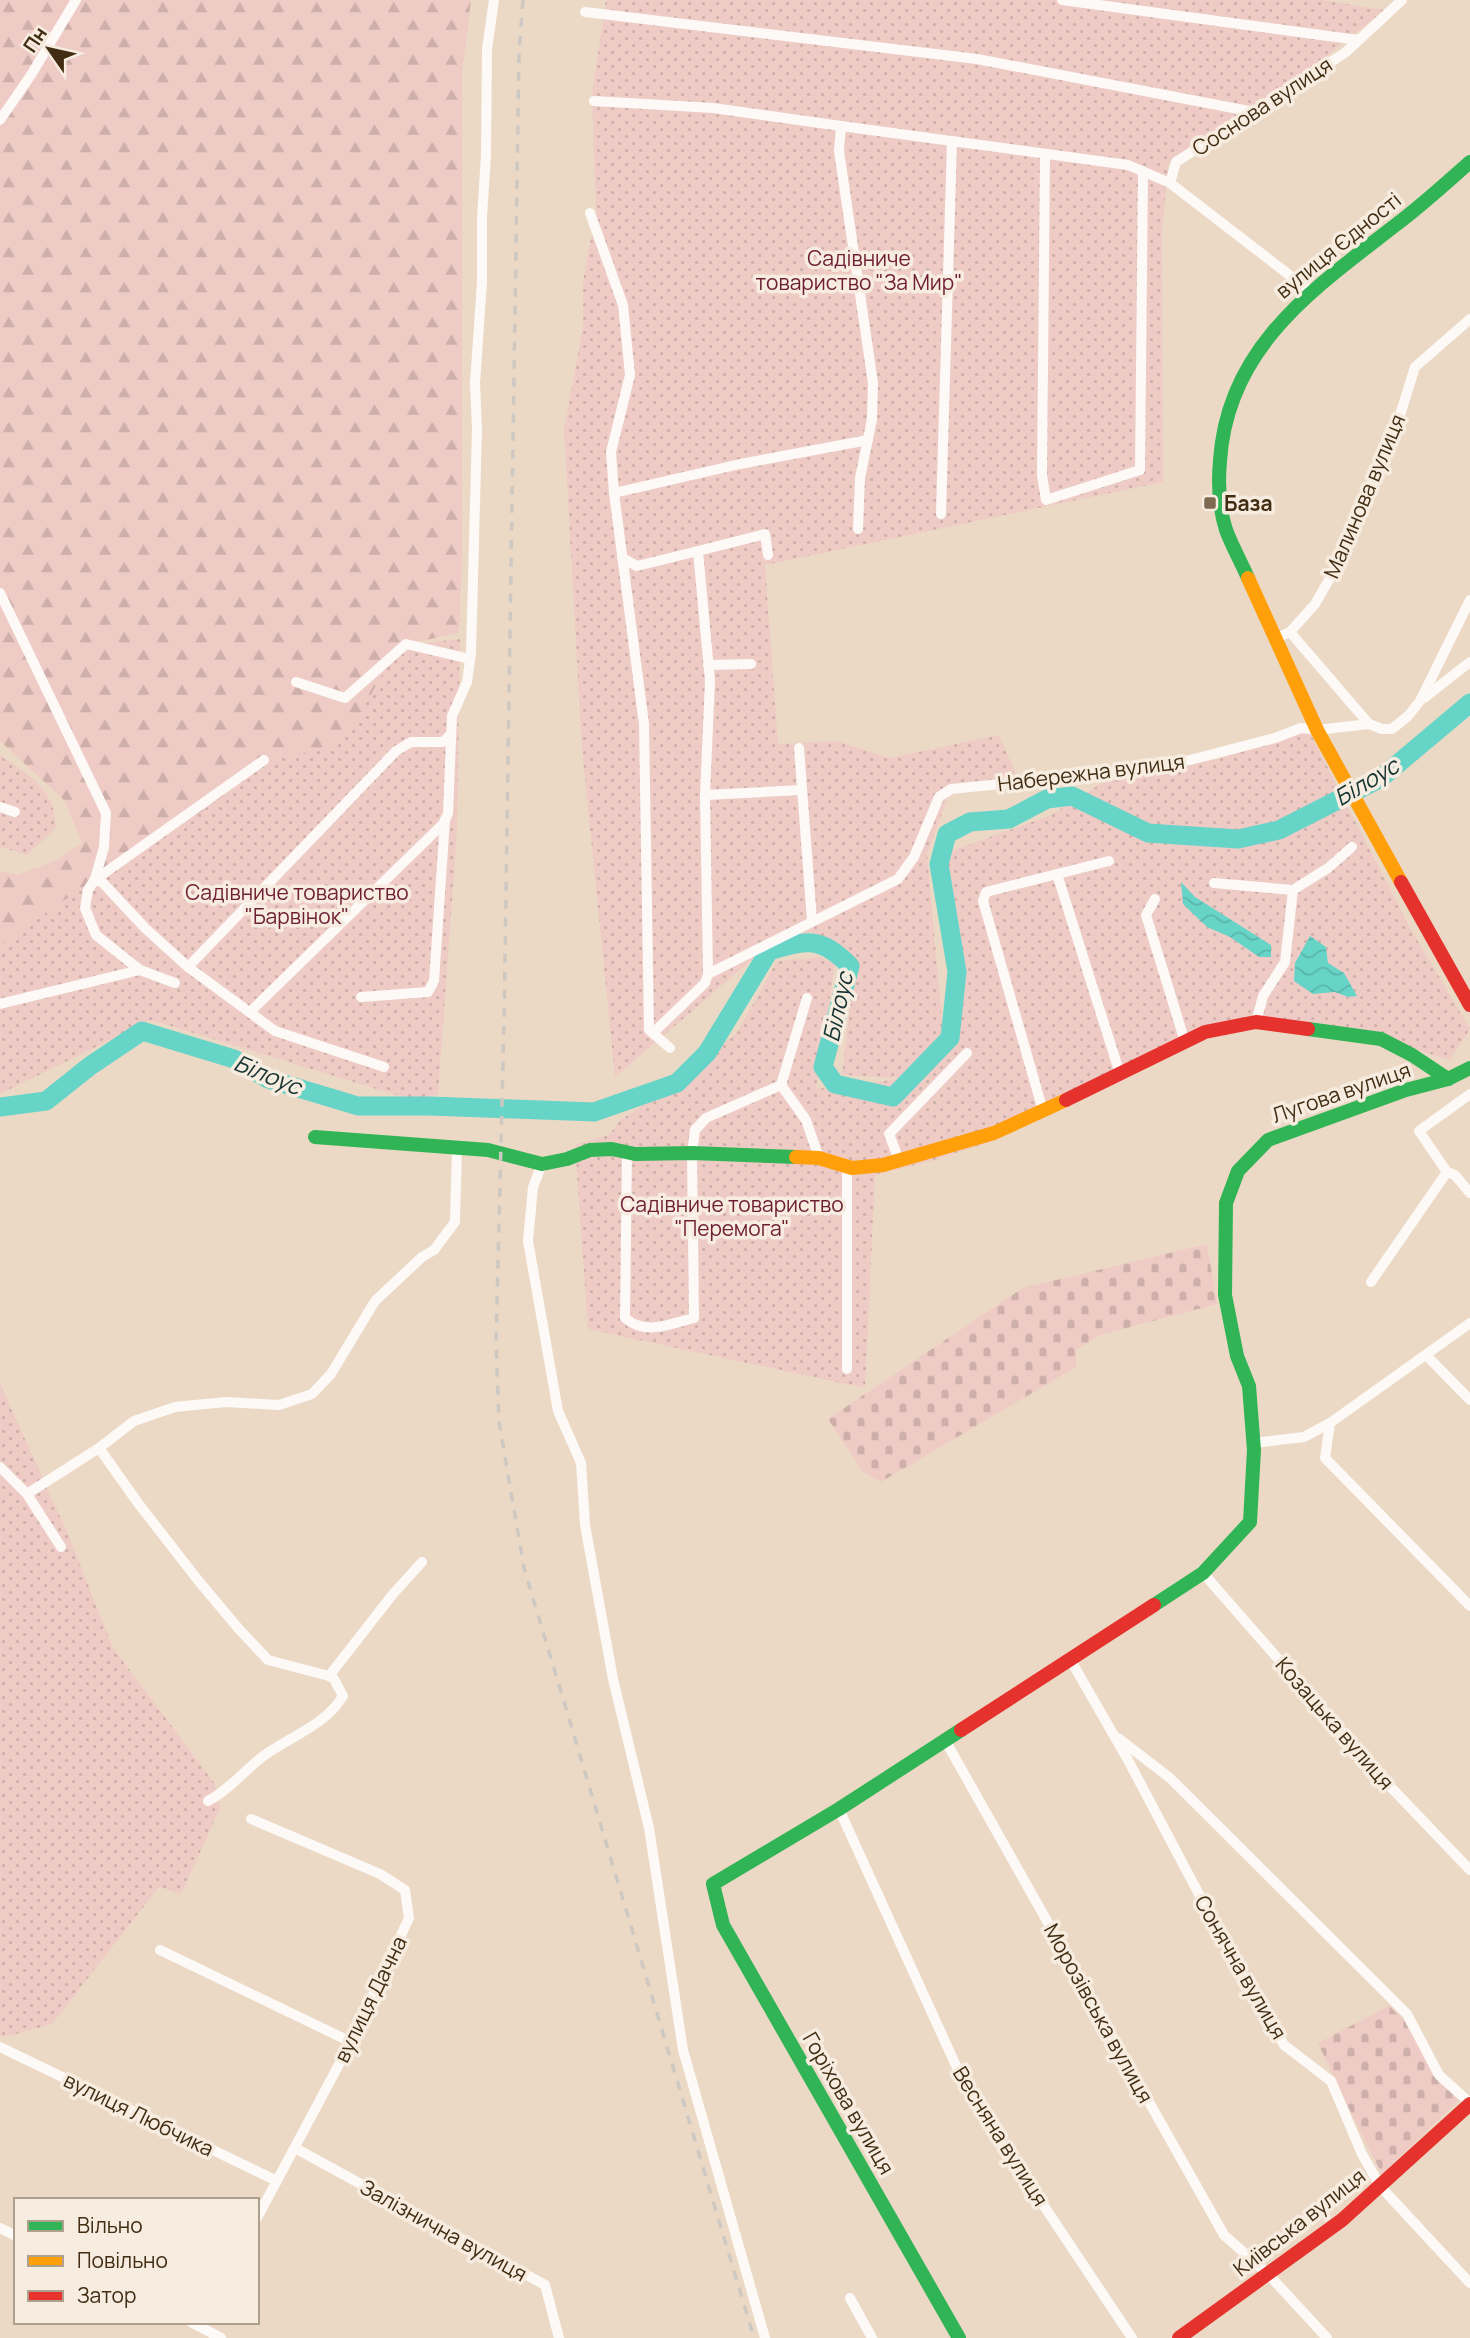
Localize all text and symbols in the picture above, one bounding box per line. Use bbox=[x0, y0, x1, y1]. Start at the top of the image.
north arrow bbox=[14, 14, 84, 84]
text: Пн bbox=[17, 22, 53, 57]
street label: Соснова вулиця bbox=[1187, 50, 1337, 162]
street label: вулиця Єдності bbox=[1269, 186, 1407, 304]
park label: Садівниче товариство "За Мир" bbox=[756, 244, 962, 296]
street label: Малинова вулиця bbox=[1317, 410, 1411, 582]
place label: База bbox=[1224, 489, 1273, 517]
marker: База bbox=[1202, 495, 1218, 511]
street label: Набережна вулиця bbox=[996, 747, 1186, 797]
water label: Білоус bbox=[1328, 748, 1406, 813]
park label: Садівниче товариство "Барвінок" bbox=[185, 878, 409, 930]
water label: Білоус bbox=[814, 967, 860, 1045]
water label: Білоус bbox=[230, 1046, 309, 1103]
street label: Лугова вулиця bbox=[1268, 1055, 1414, 1129]
park label: Садівниче товариство "Перемога" bbox=[620, 1190, 844, 1242]
street label: Козацька вулиця bbox=[1270, 1651, 1400, 1795]
street label: Сонячна вулиця bbox=[1188, 1890, 1294, 2044]
street label: Морозівська вулиця bbox=[1038, 1918, 1160, 2108]
street label: вулиця Дачна bbox=[327, 1931, 413, 2067]
street label: Горіхова вулиця bbox=[797, 2027, 901, 2179]
street label: Весняна вулиця bbox=[947, 2061, 1055, 2211]
street label: вулиця Любчика bbox=[59, 2066, 219, 2162]
street label: Київська вулиця bbox=[1227, 2162, 1371, 2282]
street label: Залізнична вулиця bbox=[356, 2173, 532, 2287]
legend bbox=[14, 2198, 259, 2324]
text: Вільно bbox=[77, 2211, 143, 2239]
text: Повільно bbox=[77, 2246, 168, 2274]
text: Затор bbox=[77, 2281, 136, 2309]

